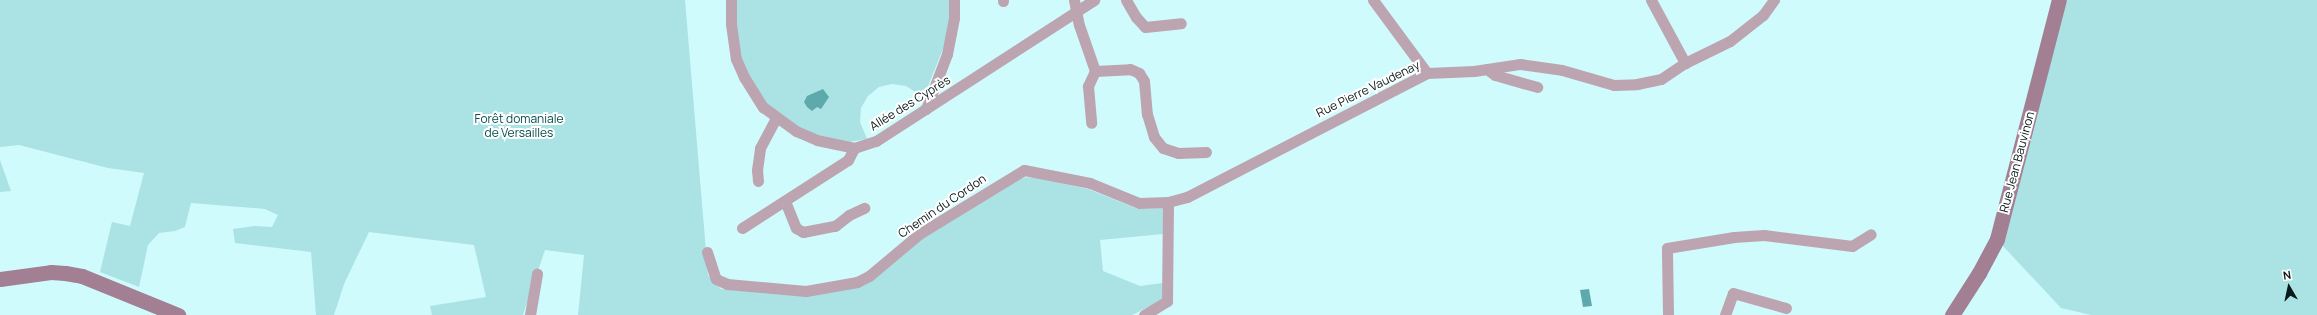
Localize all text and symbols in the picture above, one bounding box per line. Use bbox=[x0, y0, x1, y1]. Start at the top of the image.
street label: Rue Pierre Vaudenay bbox=[1314, 58, 1422, 120]
street label: Allée des Cyprès bbox=[867, 72, 953, 134]
street label: Rue Jean Bauvinon bbox=[1997, 110, 2037, 214]
park label: Forêt domaniale de Versailles bbox=[475, 112, 563, 140]
street label: Chemin du Cordon bbox=[895, 171, 989, 241]
north arrow bbox=[2269, 267, 2309, 307]
text: N bbox=[2282, 267, 2292, 283]

